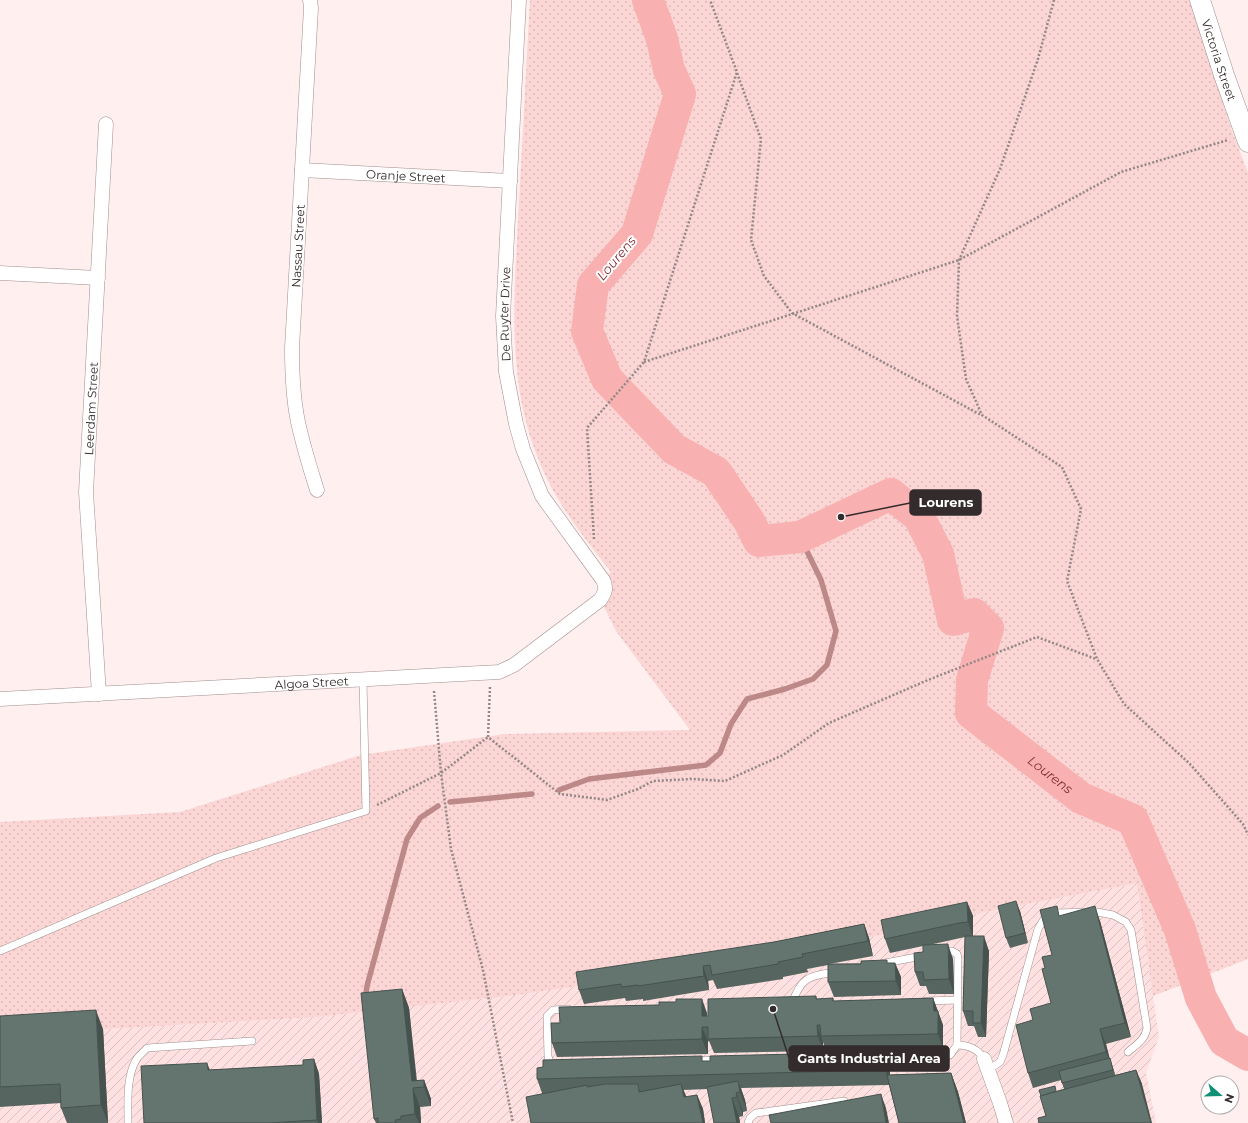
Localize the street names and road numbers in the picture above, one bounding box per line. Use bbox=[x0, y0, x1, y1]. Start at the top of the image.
street label: Victoria Street bbox=[1199, 17, 1240, 103]
street label: Oranje Street bbox=[366, 166, 446, 185]
street label: Nassau Street bbox=[288, 204, 308, 288]
street label: De Ruyter Drive bbox=[495, 266, 513, 362]
street label: Leerdam Street bbox=[81, 361, 101, 456]
street label: Algoa Street bbox=[274, 673, 349, 692]

